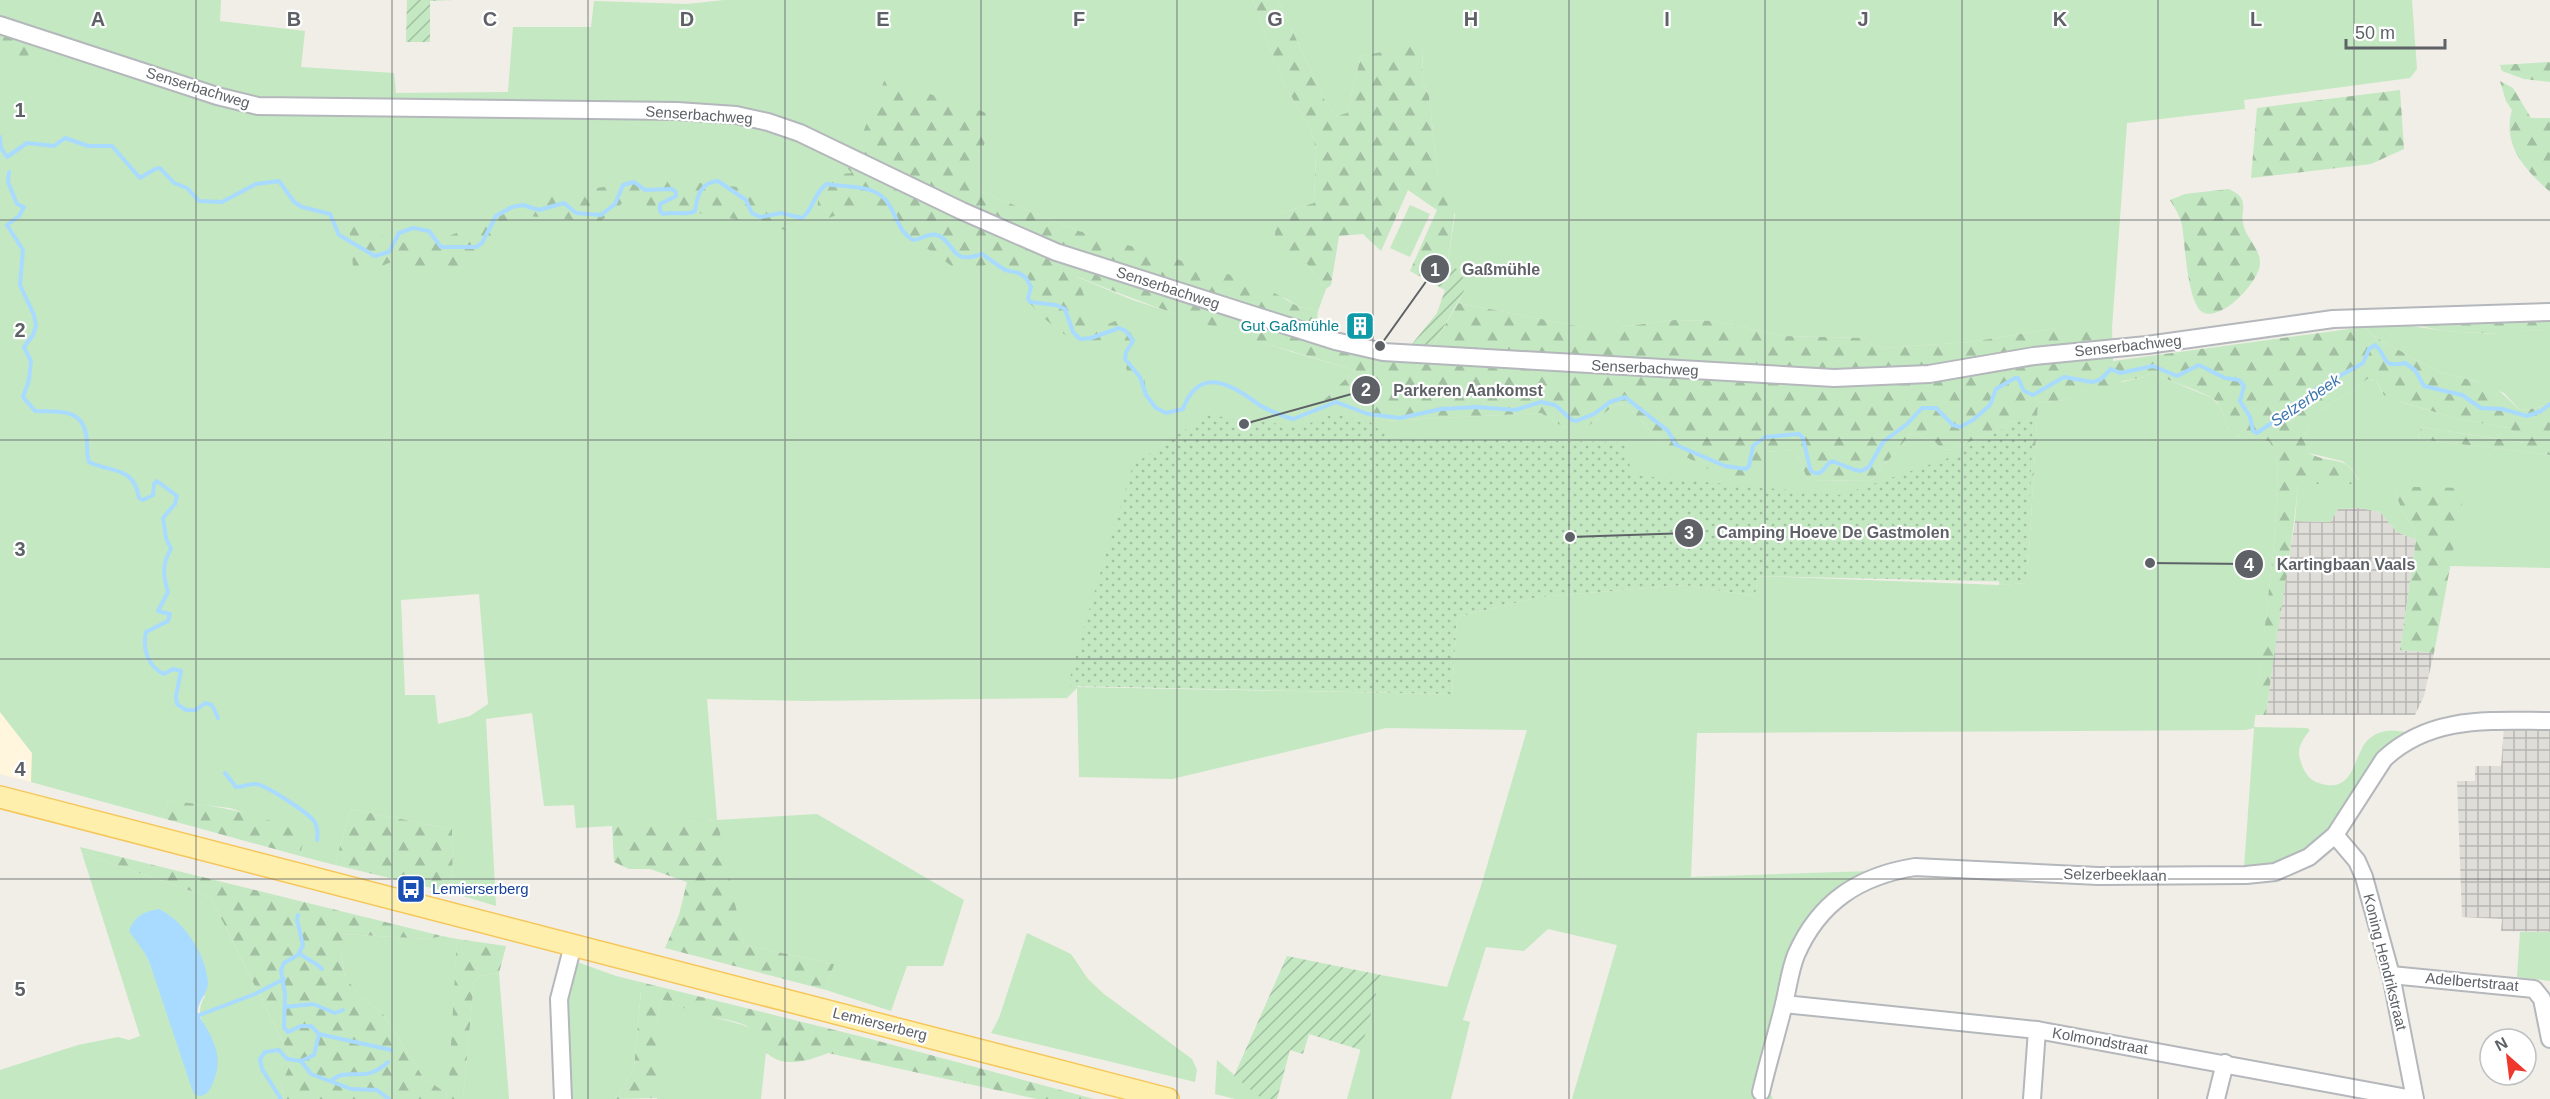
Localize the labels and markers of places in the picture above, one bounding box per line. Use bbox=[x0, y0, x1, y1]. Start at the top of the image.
callout: Gaßmühle bbox=[1420, 252, 1552, 286]
building icon: Gut Gaßmühle bbox=[1344, 310, 1376, 342]
place label: Gut Gaßmühle bbox=[1241, 317, 1339, 334]
callout: Parkeren Aankomst bbox=[1351, 373, 1555, 407]
callout: Camping Hoeve De Gastmolen bbox=[1674, 516, 1961, 550]
callout: Kartingbaan Vaals bbox=[2234, 547, 2427, 581]
bus stop icon: Lemierserberg bbox=[395, 873, 427, 905]
place label: Lemierserberg bbox=[432, 880, 529, 897]

